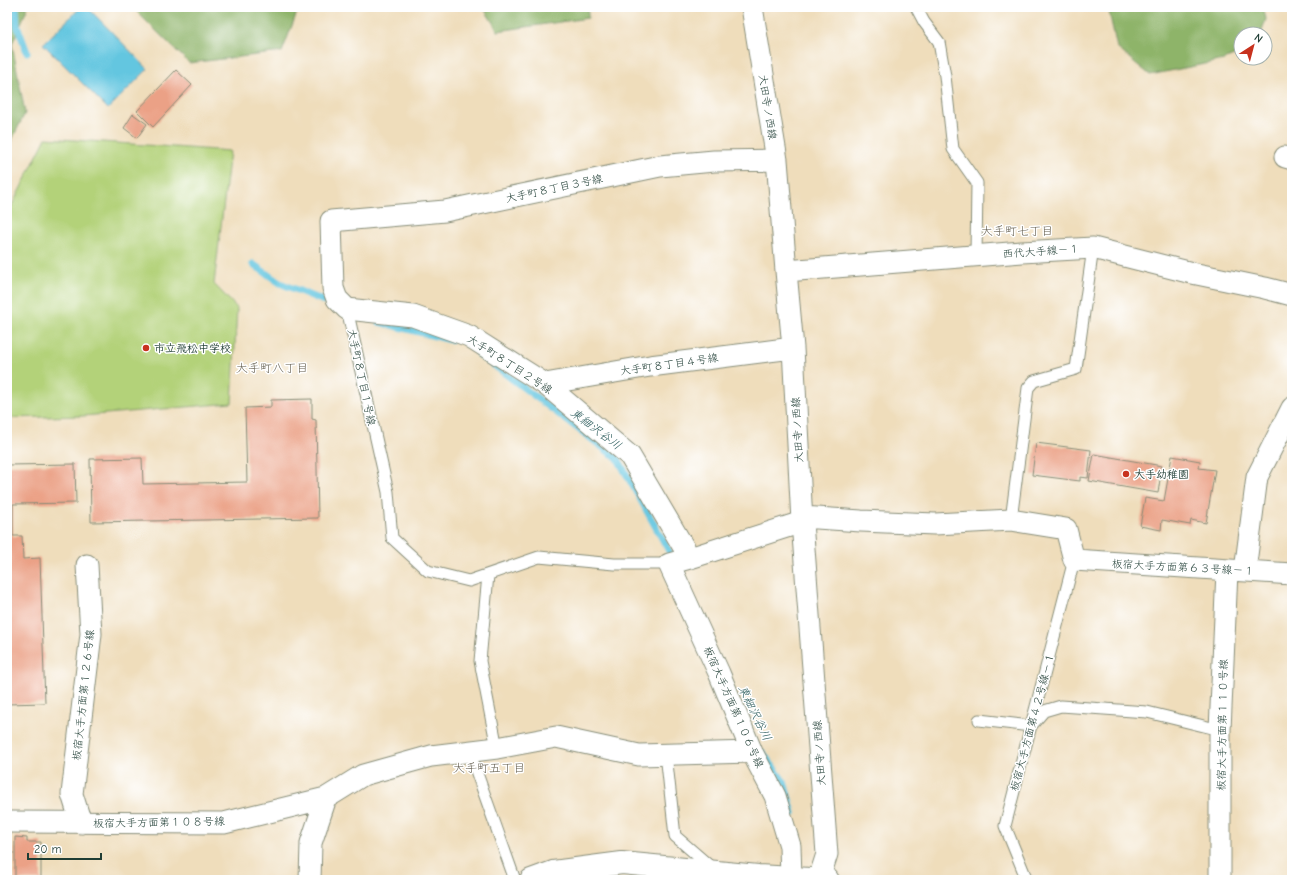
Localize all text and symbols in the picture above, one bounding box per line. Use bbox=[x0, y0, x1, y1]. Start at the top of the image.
north arrow bbox=[1233, 26, 1273, 66]
text: N bbox=[1252, 31, 1265, 46]
street label: 大田寺ノ西線 bbox=[756, 73, 779, 141]
street label: 大手町８丁目３号線 bbox=[504, 172, 604, 205]
district label: 大手町七丁目 bbox=[981, 224, 1053, 238]
street label: 西代大手線－１ bbox=[1002, 242, 1080, 261]
street label: 大手町８丁目１号線 bbox=[345, 327, 378, 427]
street label: 大手町８丁目２号線 bbox=[465, 332, 555, 397]
place label: 市立飛松中学校 bbox=[154, 342, 231, 355]
marker: 市立飛松中学校 bbox=[141, 343, 151, 353]
street label: 大手町８丁目４号線 bbox=[619, 351, 719, 378]
district label: 大手町八丁目 bbox=[236, 361, 308, 375]
street label: 大田寺ノ西線 bbox=[789, 397, 806, 463]
water label: 東細沢谷川 bbox=[568, 405, 624, 453]
place label: 大手幼稚園 bbox=[1134, 468, 1189, 481]
marker: 大手幼稚園 bbox=[1121, 469, 1131, 479]
street label: 板宿大手方面第６３号線－１ bbox=[1111, 557, 1255, 578]
street label: 板宿大手方面第１２６号線 bbox=[70, 629, 97, 761]
street label: 板宿大手方面第１０６号線 bbox=[701, 644, 766, 770]
street label: 板宿大手方面第４２号線－１ bbox=[1008, 651, 1057, 793]
street label: 板宿大手方面第１１０号線 bbox=[1215, 659, 1230, 791]
water label: 東細沢谷川 bbox=[736, 683, 774, 743]
street label: 大田寺ノ西線 bbox=[811, 720, 828, 786]
district label: 大手町五丁目 bbox=[453, 761, 525, 775]
street label: 板宿大手方面第１０８号線 bbox=[93, 815, 225, 830]
scale bar bbox=[28, 835, 101, 861]
text: 20 m bbox=[34, 842, 62, 856]

